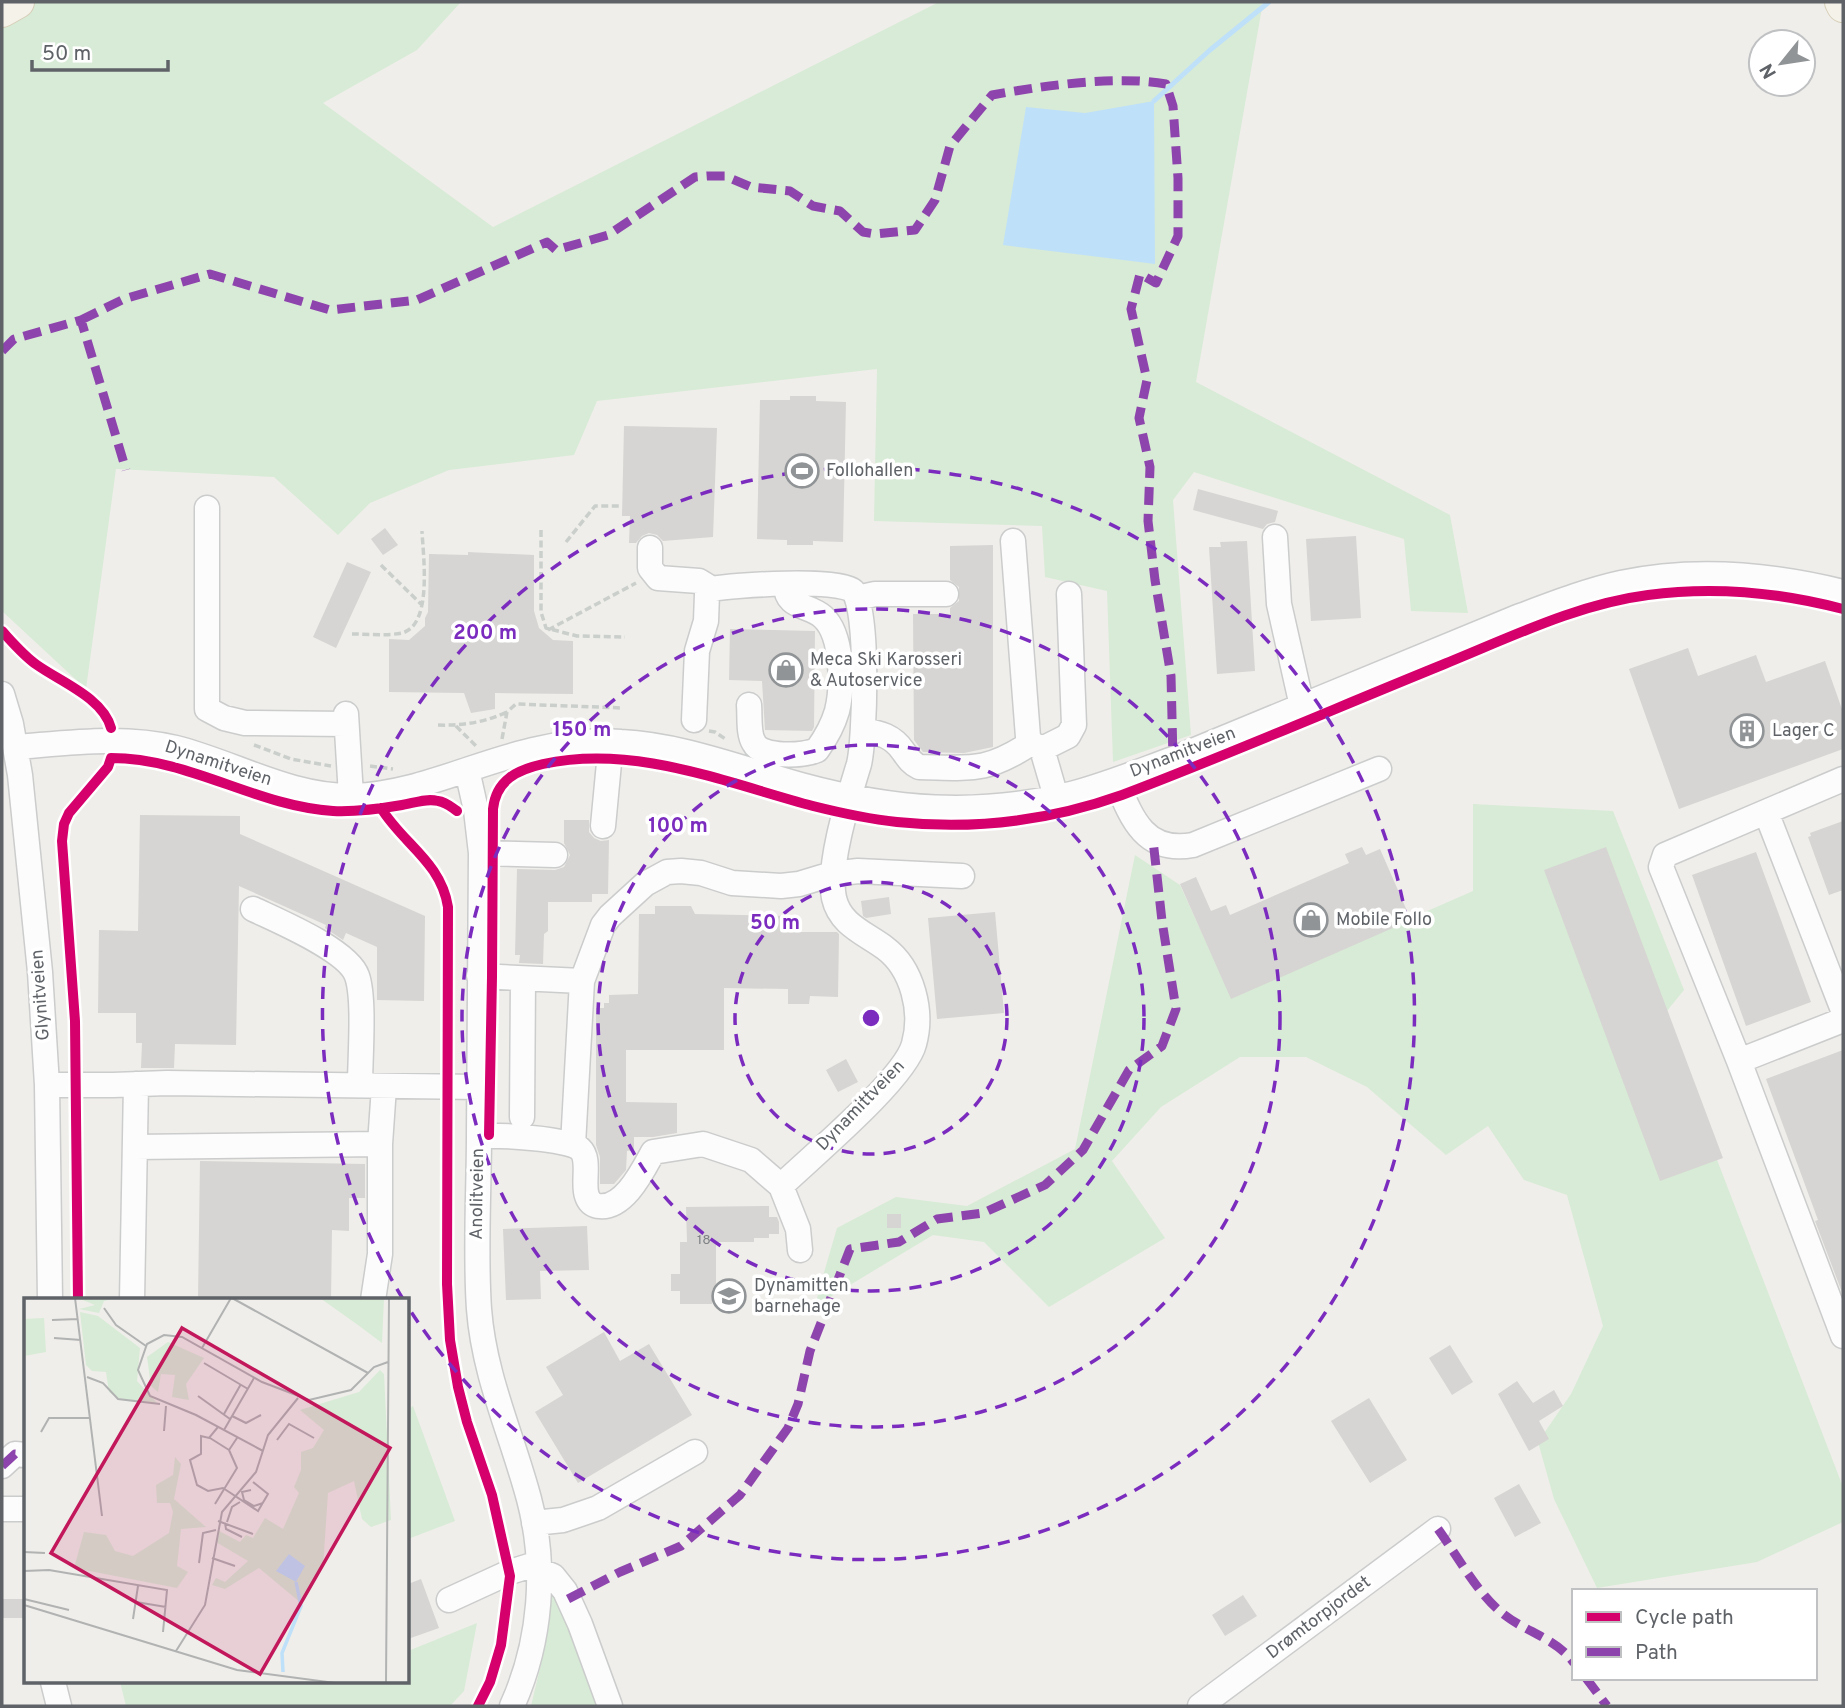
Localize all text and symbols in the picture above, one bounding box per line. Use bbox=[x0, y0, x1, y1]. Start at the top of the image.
scale bar bbox=[32, 28, 168, 72]
north arrow bbox=[1747, 28, 1817, 98]
text: 50 m bbox=[42, 41, 91, 68]
text: N bbox=[1755, 59, 1783, 82]
sports icon: Follohallen bbox=[783, 452, 821, 490]
place label: Follohallen bbox=[826, 460, 913, 483]
text: 200 m bbox=[453, 620, 517, 647]
place label: Meca Ski Karosseri & Autoservice bbox=[810, 649, 962, 693]
shop icon: Meca Ski Karosseri & Autoservice bbox=[767, 651, 805, 689]
building icon: Lager C bbox=[1728, 712, 1766, 750]
text: 150 m bbox=[553, 717, 611, 744]
place label: Lager C bbox=[1772, 720, 1835, 743]
street label: Dynamitveien bbox=[1127, 722, 1239, 784]
street label: Dynamitveien bbox=[161, 736, 275, 792]
text: 100 m bbox=[648, 813, 708, 840]
shop icon: Mobile Follo bbox=[1292, 901, 1330, 939]
place label: Mobile Follo bbox=[1336, 909, 1432, 932]
text: 50 m bbox=[750, 910, 800, 937]
street label: Glynitveien bbox=[26, 949, 56, 1041]
centre of rings bbox=[859, 1006, 883, 1030]
street label: Dynamittveien bbox=[812, 1056, 910, 1156]
street label: Anolitveien bbox=[466, 1148, 490, 1240]
house number: 18 bbox=[697, 1232, 711, 1249]
place label: Dynamitten barnehage bbox=[754, 1275, 849, 1319]
school or university icon: Dynamitten barnehage bbox=[710, 1277, 748, 1315]
inset map bbox=[24, 1298, 410, 1684]
street label: Drømtorpjordet bbox=[1262, 1571, 1376, 1665]
legend bbox=[1572, 1589, 1817, 1680]
text: Cycle path bbox=[1635, 1605, 1734, 1632]
text: Path bbox=[1635, 1640, 1678, 1667]

